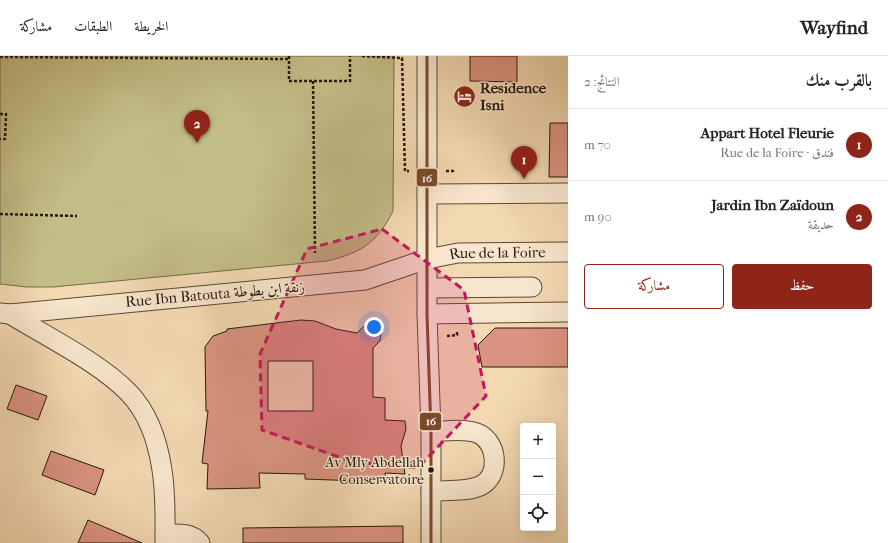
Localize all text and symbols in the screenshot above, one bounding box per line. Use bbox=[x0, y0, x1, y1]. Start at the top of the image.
text: Wayfind bbox=[800, 17, 868, 39]
text: مشاركة bbox=[20, 18, 52, 35]
text: الطبقات bbox=[74, 18, 112, 35]
text: الخريطة bbox=[134, 18, 168, 35]
text: بالقرب منك bbox=[806, 70, 872, 90]
text: النتائج: 2 bbox=[584, 74, 619, 89]
place label: Residence Isni bbox=[480, 79, 547, 114]
hotel icon: Residence Isni bbox=[452, 84, 478, 110]
pin: 2 bbox=[184, 110, 210, 143]
text: Appart Hotel Fleurie bbox=[701, 124, 834, 142]
text: 70 m bbox=[584, 137, 611, 152]
text: 1 bbox=[857, 137, 861, 152]
text: فندق · Rue de la Foire bbox=[720, 145, 834, 160]
pin: 1 bbox=[511, 146, 537, 179]
line badge: 16 bbox=[416, 168, 438, 187]
text: 16 bbox=[422, 172, 433, 185]
text: Jardin Ibn Zaïdoun bbox=[711, 196, 834, 214]
text: 90 m bbox=[584, 209, 612, 224]
text: 2 bbox=[856, 209, 862, 224]
text: حديقة bbox=[808, 217, 834, 232]
street label: Rue de la Foire bbox=[447, 243, 546, 264]
button: مشاركة bbox=[584, 264, 724, 309]
button: حفظ bbox=[732, 264, 872, 309]
street label: Rue Ibn Batouta زنقة ابن بطوطة bbox=[124, 277, 306, 311]
your location bbox=[364, 317, 384, 337]
line badge: 16 bbox=[419, 412, 442, 431]
text: 16 bbox=[426, 415, 437, 428]
map controls bbox=[520, 423, 556, 531]
button: + bbox=[520, 423, 556, 459]
place label: Av Mly Abdellah Conservatoire bbox=[324, 454, 424, 488]
button: − bbox=[520, 459, 556, 495]
marker: Av Mly Abdellah Conservatoire bbox=[426, 465, 436, 475]
button: locate bbox=[520, 495, 556, 531]

